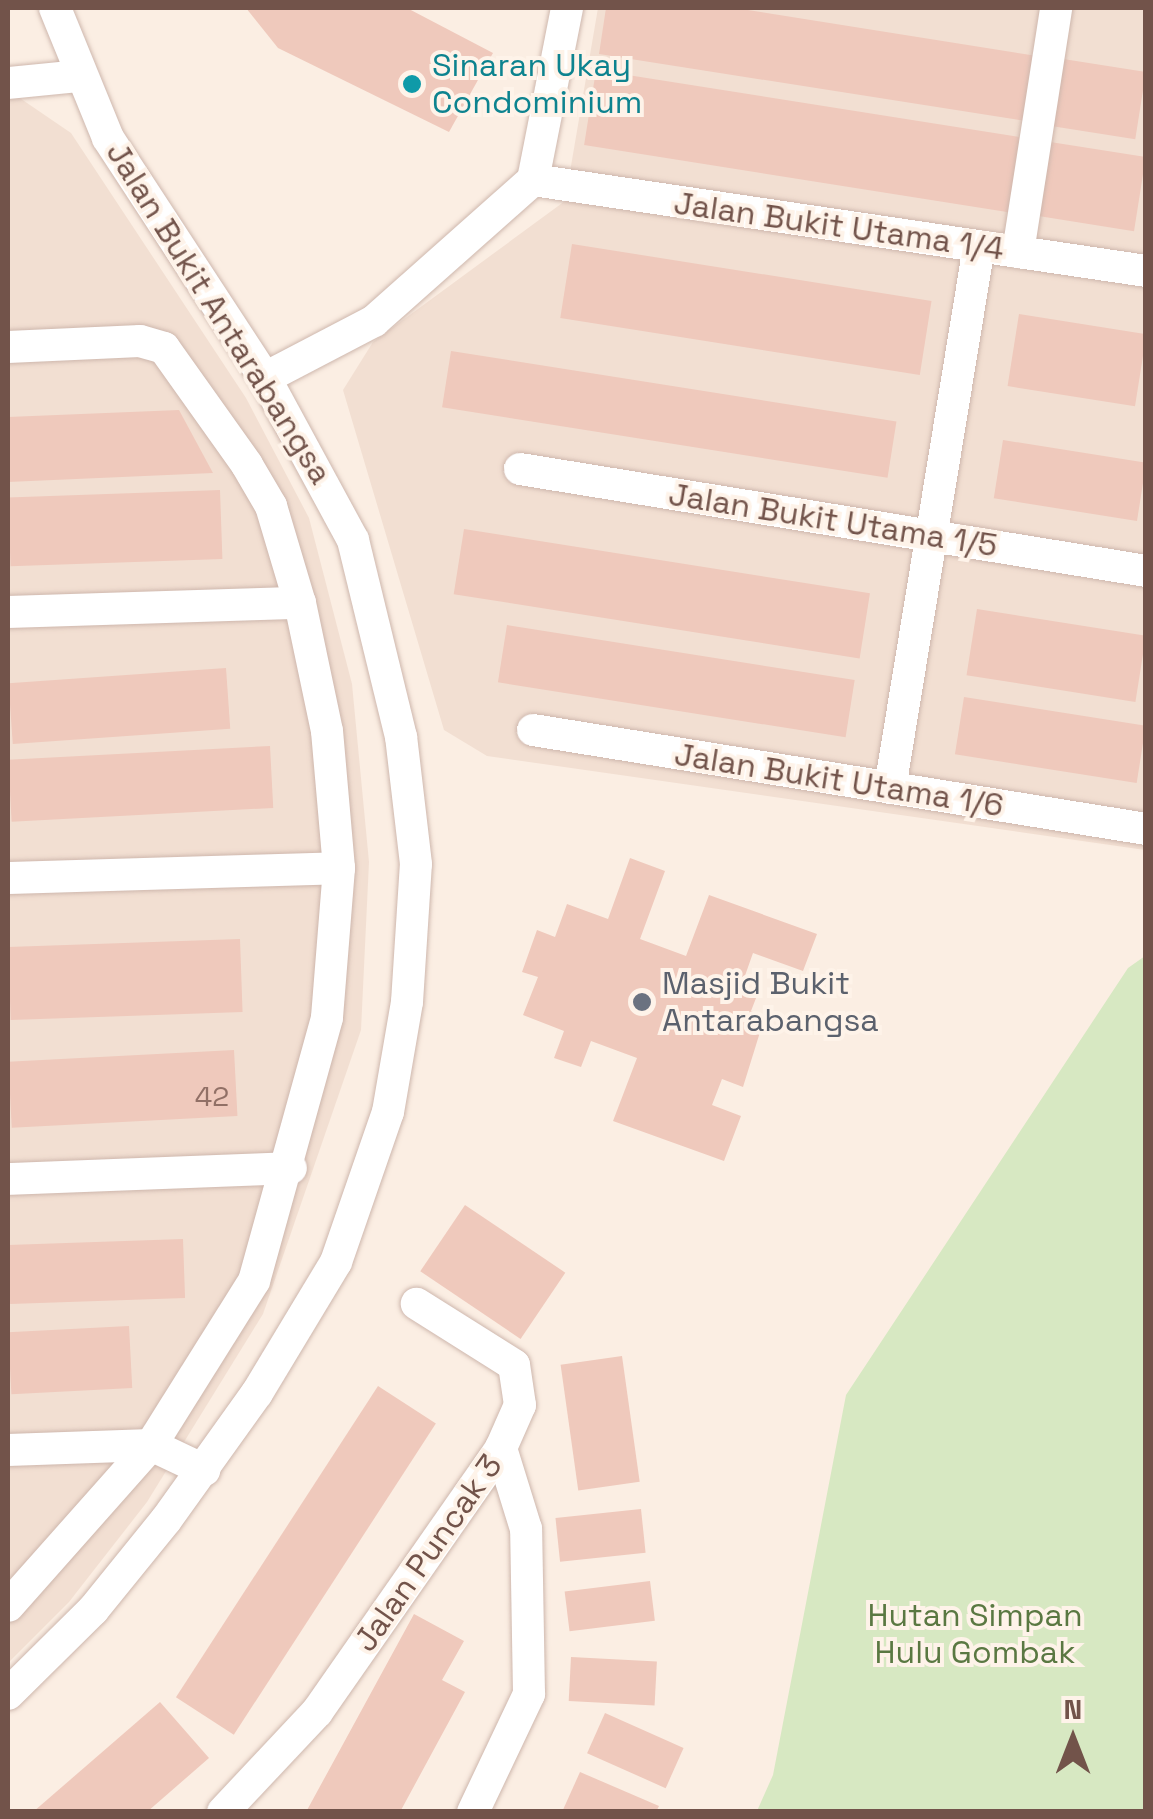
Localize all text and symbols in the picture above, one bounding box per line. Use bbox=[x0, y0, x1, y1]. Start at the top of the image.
place label: Sinaran Ukay Condominium bbox=[432, 47, 642, 122]
marker: Sinaran Ukay Condominium bbox=[401, 73, 423, 95]
street label: Jalan Bukit Antarabangsa bbox=[98, 135, 340, 491]
street label: Jalan Bukit Utama 1/4 bbox=[671, 184, 1007, 268]
street label: Jalan Bukit Utama 1/5 bbox=[666, 475, 1000, 565]
street label: Jalan Bukit Utama 1/6 bbox=[672, 735, 1006, 825]
place label: Masjid Bukit Antarabangsa bbox=[662, 965, 879, 1040]
marker: Masjid Bukit Antarabangsa bbox=[631, 991, 653, 1013]
house number: 42 bbox=[195, 1079, 229, 1113]
street label: Jalan Puncak 3 bbox=[346, 1447, 510, 1659]
park label: Hutan Simpan Hulu Gombak bbox=[867, 1597, 1083, 1672]
north arrow bbox=[1023, 1689, 1123, 1789]
text: N bbox=[1064, 1691, 1082, 1727]

